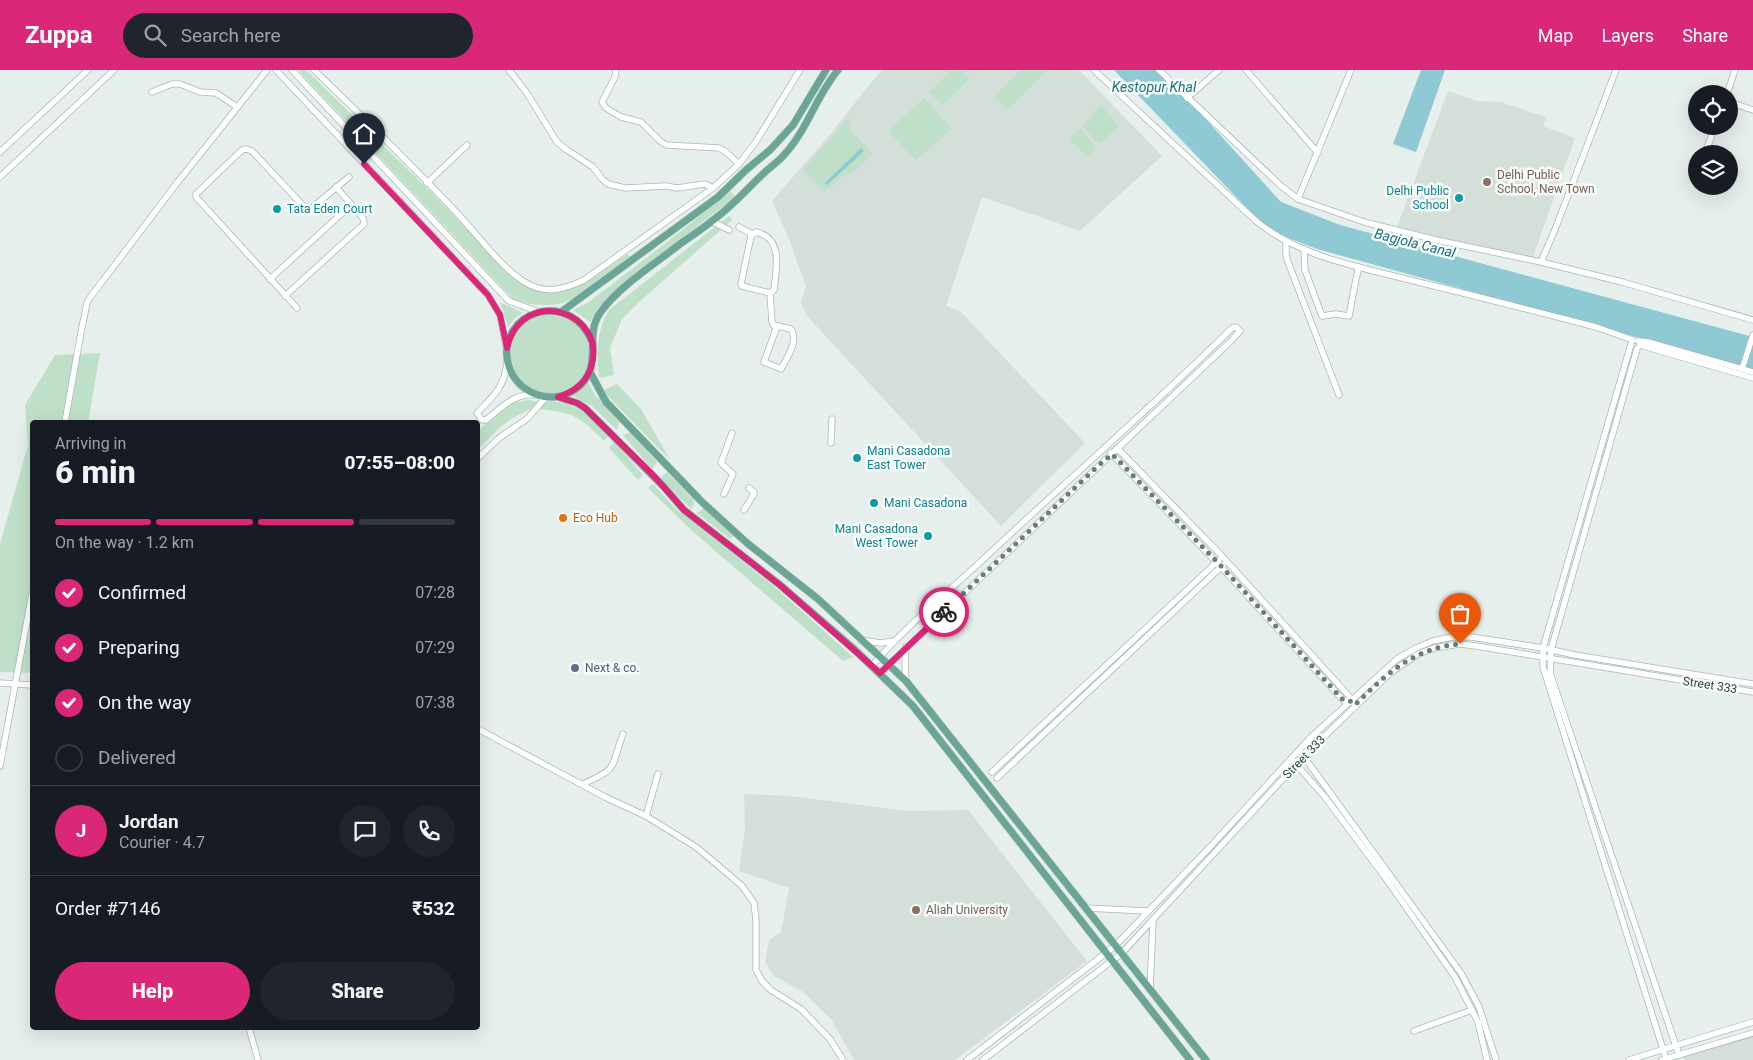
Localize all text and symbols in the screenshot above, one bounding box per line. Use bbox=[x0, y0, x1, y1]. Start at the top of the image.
search box bbox=[123, 13, 473, 58]
text: Zuppa bbox=[25, 21, 93, 49]
icon: search bbox=[141, 21, 169, 49]
text: Search here bbox=[181, 24, 281, 47]
text: Map bbox=[1538, 25, 1573, 46]
text: Layers bbox=[1601, 25, 1654, 46]
text: Share bbox=[1682, 25, 1728, 46]
water label: Kestopur Khal bbox=[1112, 79, 1197, 95]
map controls bbox=[1688, 85, 1738, 195]
button: locate bbox=[1688, 85, 1738, 135]
pin bbox=[343, 113, 385, 164]
icon: home bbox=[350, 120, 378, 148]
button: layers bbox=[1688, 145, 1738, 195]
place label: Delhi Public School, New Town bbox=[1497, 168, 1595, 196]
marker: Delhi Public School, New Town bbox=[1481, 176, 1493, 188]
place label: Delhi Public School bbox=[1386, 184, 1449, 212]
marker: Delhi Public School bbox=[1453, 192, 1465, 204]
place label: Tata Eden Court bbox=[287, 202, 373, 216]
marker: Tata Eden Court bbox=[271, 203, 283, 215]
water label: Bagjola Canal bbox=[1373, 225, 1458, 261]
text: Arriving in bbox=[55, 434, 126, 453]
place label: Mani Casadona East Tower bbox=[867, 444, 950, 472]
text: 07:55–08:00 bbox=[344, 451, 455, 474]
marker: Mani Casadona East Tower bbox=[851, 452, 863, 464]
text: 6 min bbox=[55, 453, 136, 491]
place label: Mani Casadona bbox=[884, 496, 967, 510]
marker: Mani Casadona bbox=[868, 497, 880, 509]
place label: Eco Hub bbox=[573, 511, 618, 525]
marker: Eco Hub bbox=[557, 512, 569, 524]
place label: Mani Casadona West Tower bbox=[835, 522, 918, 550]
marker: Mani Casadona West Tower bbox=[922, 530, 934, 542]
text: On the way · 1.2 km bbox=[55, 533, 194, 552]
icon: check bbox=[55, 579, 83, 607]
text: Confirmed bbox=[98, 581, 186, 604]
text: 07:28 bbox=[415, 583, 455, 602]
courier bbox=[919, 587, 969, 637]
pin bbox=[1439, 593, 1481, 644]
icon: bike bbox=[930, 598, 958, 626]
icon: bag bbox=[1446, 600, 1474, 628]
icon: check bbox=[55, 634, 83, 662]
text: Preparing bbox=[98, 636, 180, 659]
text: 07:29 bbox=[415, 638, 455, 657]
place label: Next & co. bbox=[585, 661, 640, 675]
marker: Next & co. bbox=[569, 662, 581, 674]
street label: Street 333 bbox=[1682, 674, 1738, 696]
icon: check bbox=[55, 689, 83, 717]
text: On the way bbox=[98, 691, 191, 714]
text: 07:38 bbox=[415, 693, 455, 712]
street label: Street 333 bbox=[1280, 732, 1328, 782]
text: Delivered bbox=[98, 746, 176, 769]
button: chat bbox=[339, 805, 391, 857]
button: phone bbox=[403, 805, 455, 857]
text: Jordan bbox=[119, 810, 179, 833]
text: J bbox=[76, 819, 86, 842]
text: Courier · 4.7 bbox=[119, 833, 205, 852]
text: Order #7146 bbox=[55, 897, 161, 920]
text: ₹532 bbox=[412, 897, 455, 920]
place label: Aliah University bbox=[926, 903, 1008, 917]
marker: Aliah University bbox=[910, 904, 922, 916]
button: Help bbox=[55, 962, 250, 1020]
button: Share bbox=[260, 962, 455, 1020]

